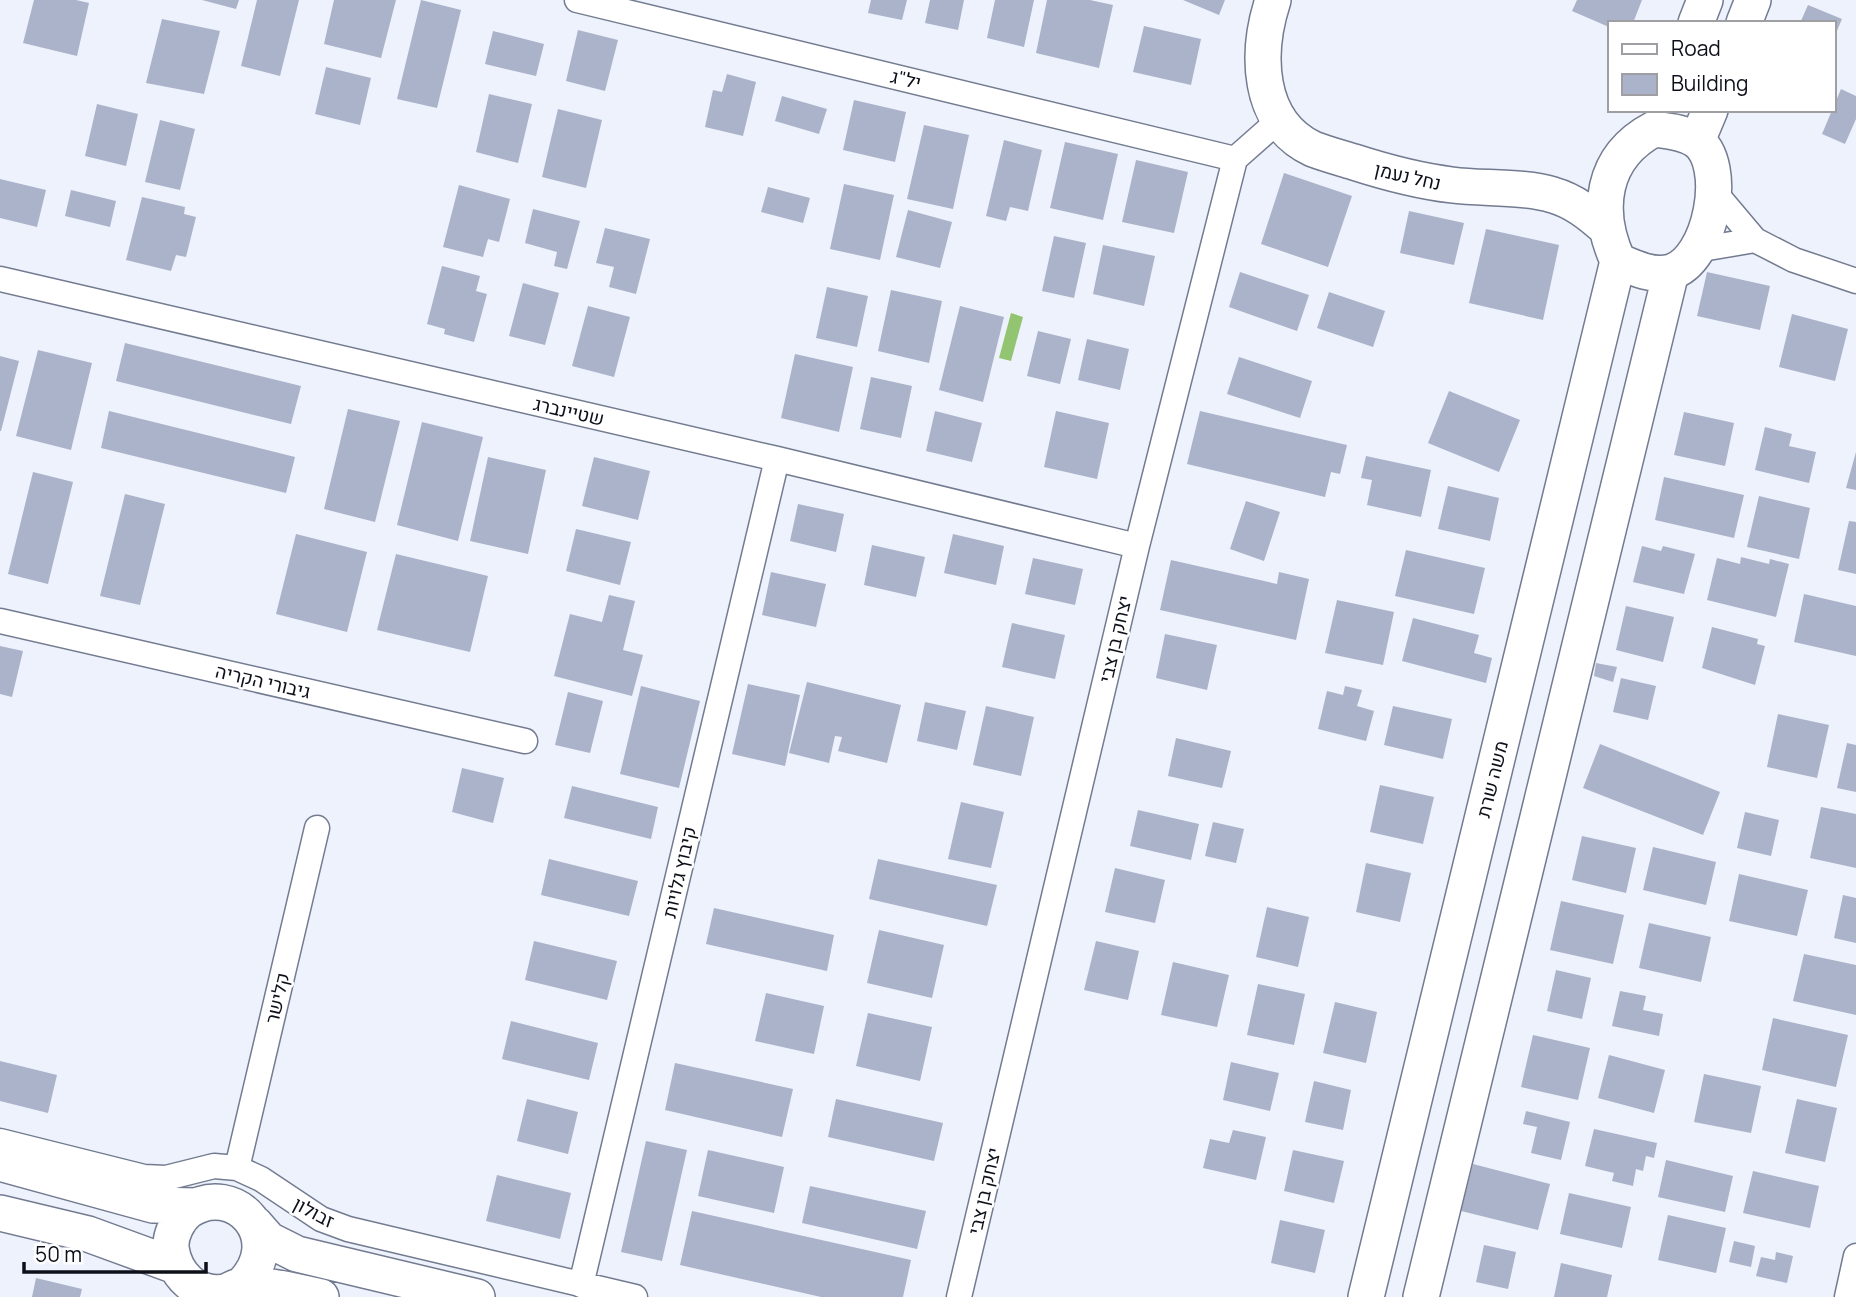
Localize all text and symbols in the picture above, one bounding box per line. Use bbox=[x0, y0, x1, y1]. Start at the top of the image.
legend bbox=[1608, 21, 1835, 112]
text: Road bbox=[1671, 34, 1721, 62]
street label: יל"ג bbox=[888, 63, 924, 95]
text: Building bbox=[1671, 69, 1748, 97]
street label: נחל נעמן bbox=[1372, 156, 1444, 196]
street label: שטיינברג bbox=[531, 390, 607, 432]
street label: יצחק בן צבי bbox=[1092, 593, 1138, 685]
street label: גיבורי הקריה bbox=[213, 657, 313, 705]
street label: משה שרת bbox=[1470, 738, 1514, 820]
street label: קיבוץ גלויות bbox=[656, 824, 702, 920]
street label: קלישר bbox=[259, 970, 295, 1026]
street label: יצחק בן צבי bbox=[961, 1145, 1007, 1237]
street label: זבולון bbox=[289, 1190, 339, 1234]
scale bar bbox=[24, 1230, 206, 1274]
text: 50 m bbox=[35, 1240, 82, 1268]

